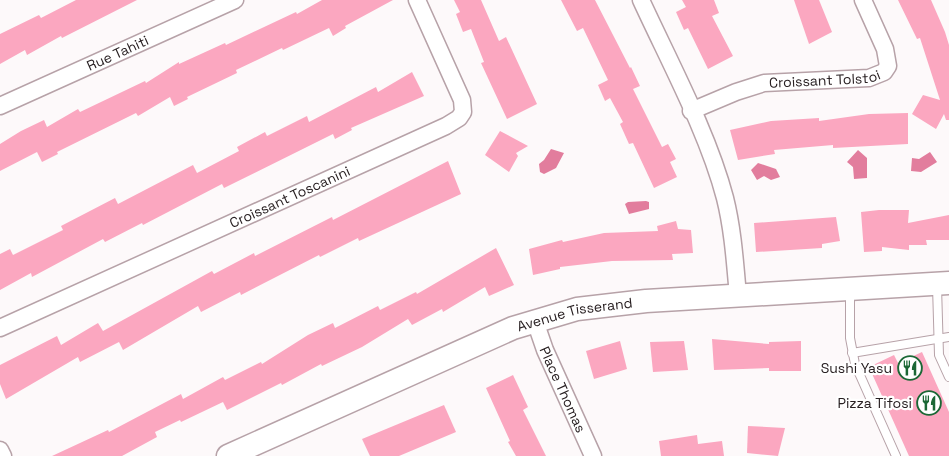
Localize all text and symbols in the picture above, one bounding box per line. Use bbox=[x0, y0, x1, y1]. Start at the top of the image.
street label: Rue Tahiti bbox=[84, 31, 151, 75]
street label: Croissant Tolstoi bbox=[769, 65, 883, 92]
street label: Croissant Toscanini bbox=[227, 162, 353, 232]
street label: Avenue Tisserand bbox=[515, 294, 634, 335]
street label: Place Thomas bbox=[536, 344, 590, 435]
restaurant icon: Sushi Yasu bbox=[897, 355, 923, 381]
place label: Sushi Yasu bbox=[821, 359, 892, 377]
restaurant icon: Pizza Tifosi bbox=[916, 390, 942, 416]
place label: Pizza Tifosi bbox=[837, 394, 912, 412]

